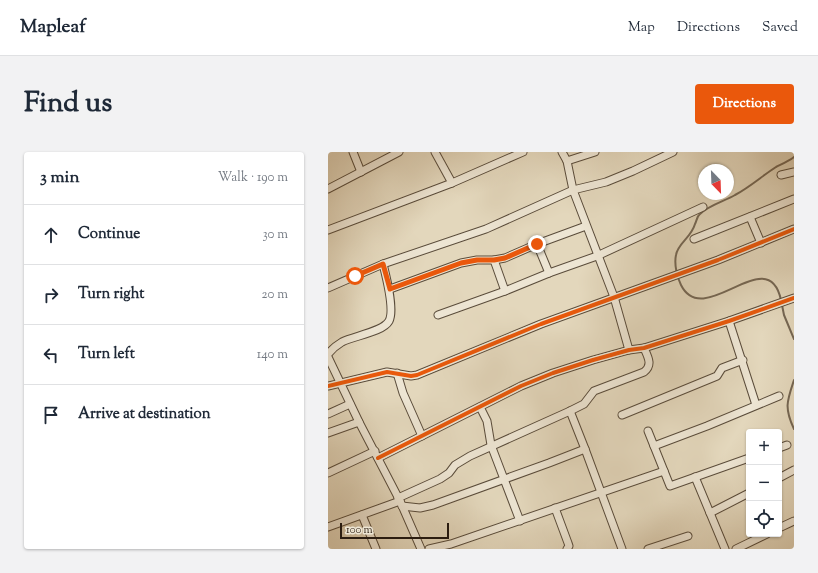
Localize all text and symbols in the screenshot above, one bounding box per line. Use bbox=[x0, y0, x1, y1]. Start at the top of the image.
text: Mapleaf bbox=[20, 14, 86, 41]
text: Map bbox=[628, 18, 655, 38]
text: Directions bbox=[677, 18, 740, 38]
text: Saved bbox=[762, 18, 798, 38]
text: Find us bbox=[24, 84, 112, 124]
button: Directions bbox=[695, 84, 794, 124]
north arrow bbox=[698, 164, 734, 200]
text: 3 min bbox=[40, 166, 79, 190]
text: Walk · 190 m bbox=[218, 169, 288, 187]
icon: ahead bbox=[40, 224, 62, 246]
text: Continue bbox=[78, 224, 140, 245]
text: 30 m bbox=[262, 226, 288, 244]
route end bbox=[528, 235, 546, 253]
route start bbox=[346, 267, 364, 285]
icon: right bbox=[40, 284, 62, 306]
text: Turn right bbox=[78, 284, 144, 305]
text: 20 m bbox=[262, 286, 288, 304]
icon: left bbox=[40, 344, 62, 366]
text: Turn left bbox=[78, 344, 135, 365]
text: 140 m bbox=[257, 346, 288, 364]
icon: arrive bbox=[40, 404, 62, 426]
text: Arrive at destination bbox=[78, 404, 211, 425]
map controls bbox=[746, 429, 782, 537]
button: + bbox=[746, 429, 782, 465]
button: − bbox=[746, 465, 782, 501]
button: locate bbox=[746, 501, 782, 537]
scale bar bbox=[340, 521, 449, 540]
text: 100 m bbox=[346, 522, 373, 538]

